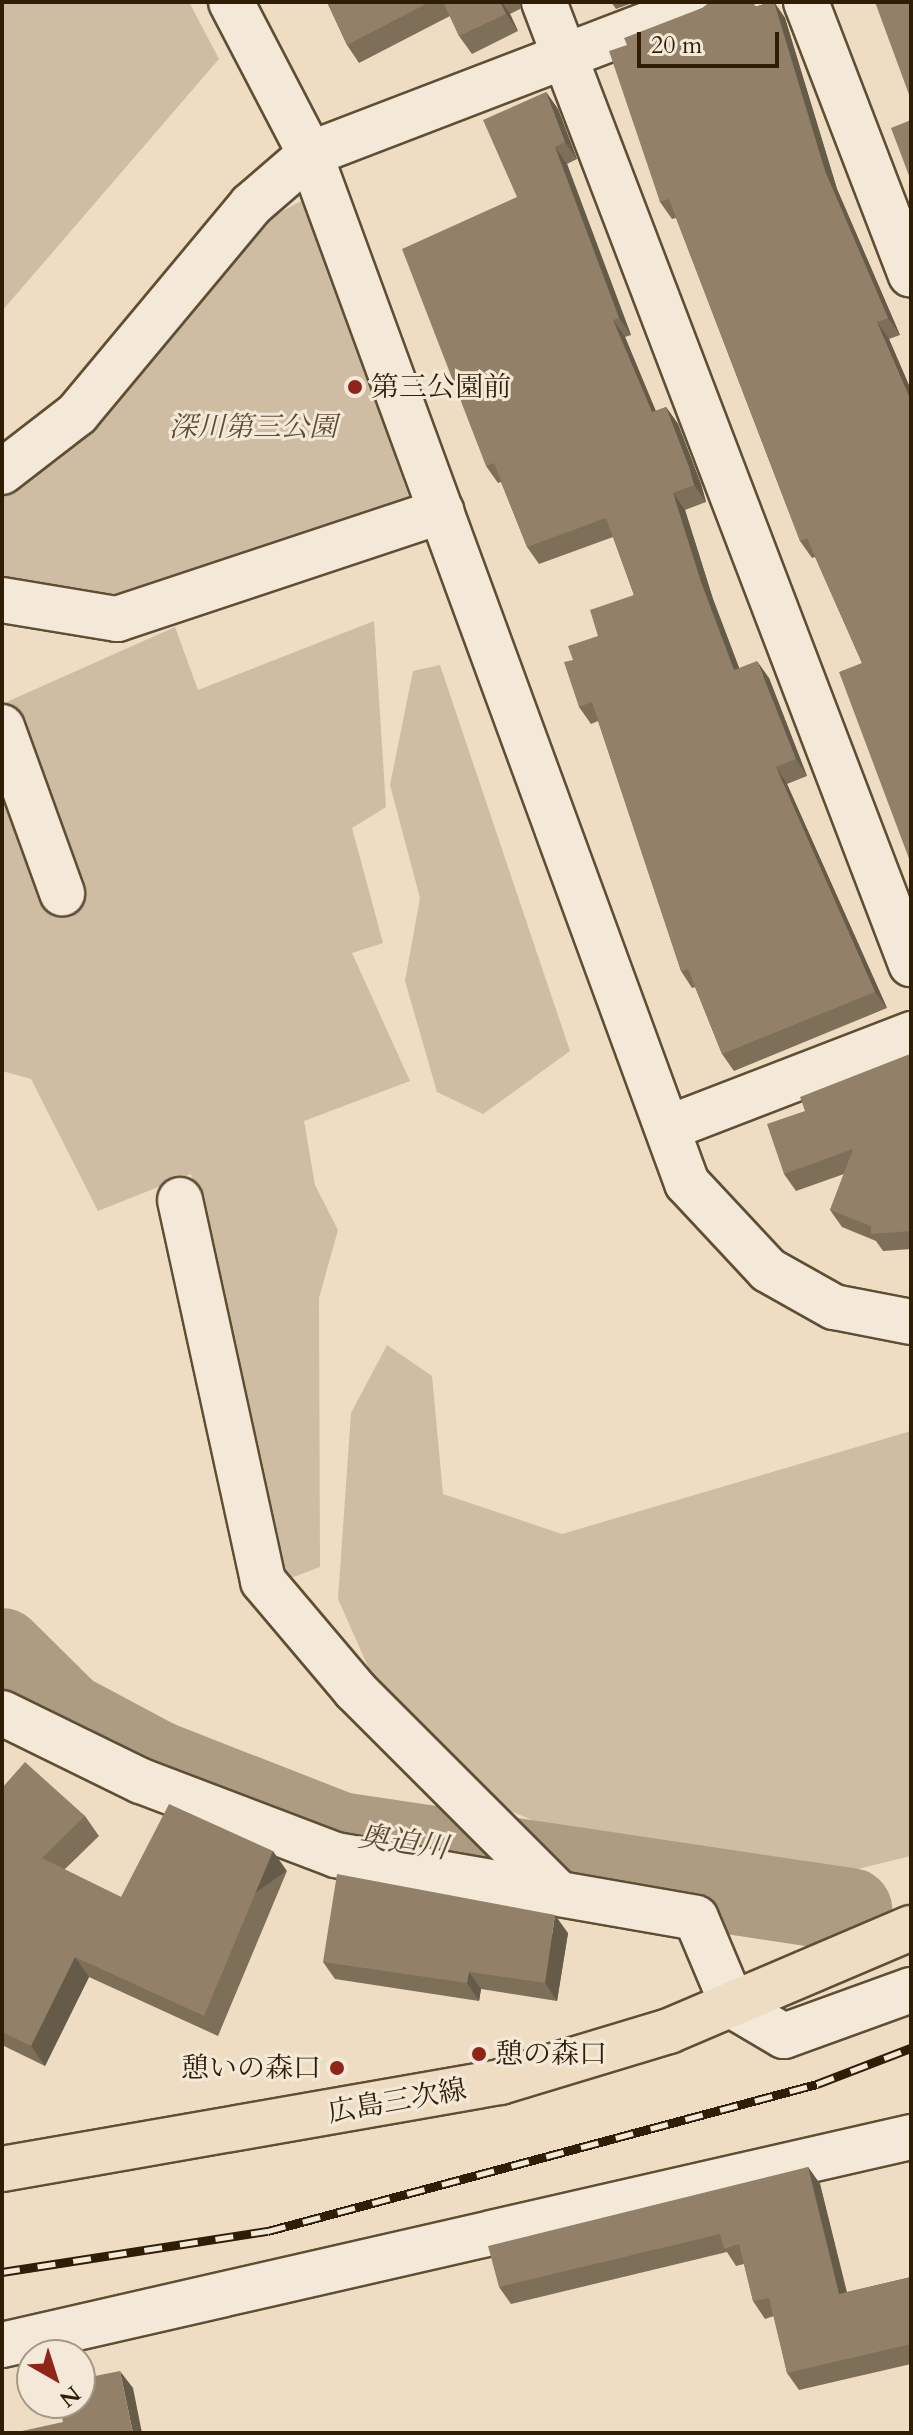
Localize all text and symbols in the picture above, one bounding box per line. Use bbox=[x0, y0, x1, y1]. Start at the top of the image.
scale bar bbox=[641, 16, 783, 66]
text: 20 m bbox=[651, 29, 702, 62]
place label: 第三公園前 bbox=[371, 370, 511, 404]
marker: 第三公園前 bbox=[346, 378, 364, 396]
park label: 深川第三公園 bbox=[169, 410, 337, 444]
water label: 奥迫川 bbox=[356, 1819, 450, 1867]
place label: 憩の森口 bbox=[495, 2037, 607, 2071]
marker: 憩の森口 bbox=[470, 2045, 488, 2063]
place label: 憩いの森口 bbox=[181, 2051, 321, 2085]
marker: 憩いの森口 bbox=[328, 2059, 346, 2077]
street label: 広島三次線 bbox=[325, 2072, 469, 2130]
north arrow bbox=[16, 2339, 96, 2419]
text: N bbox=[53, 2378, 87, 2414]

